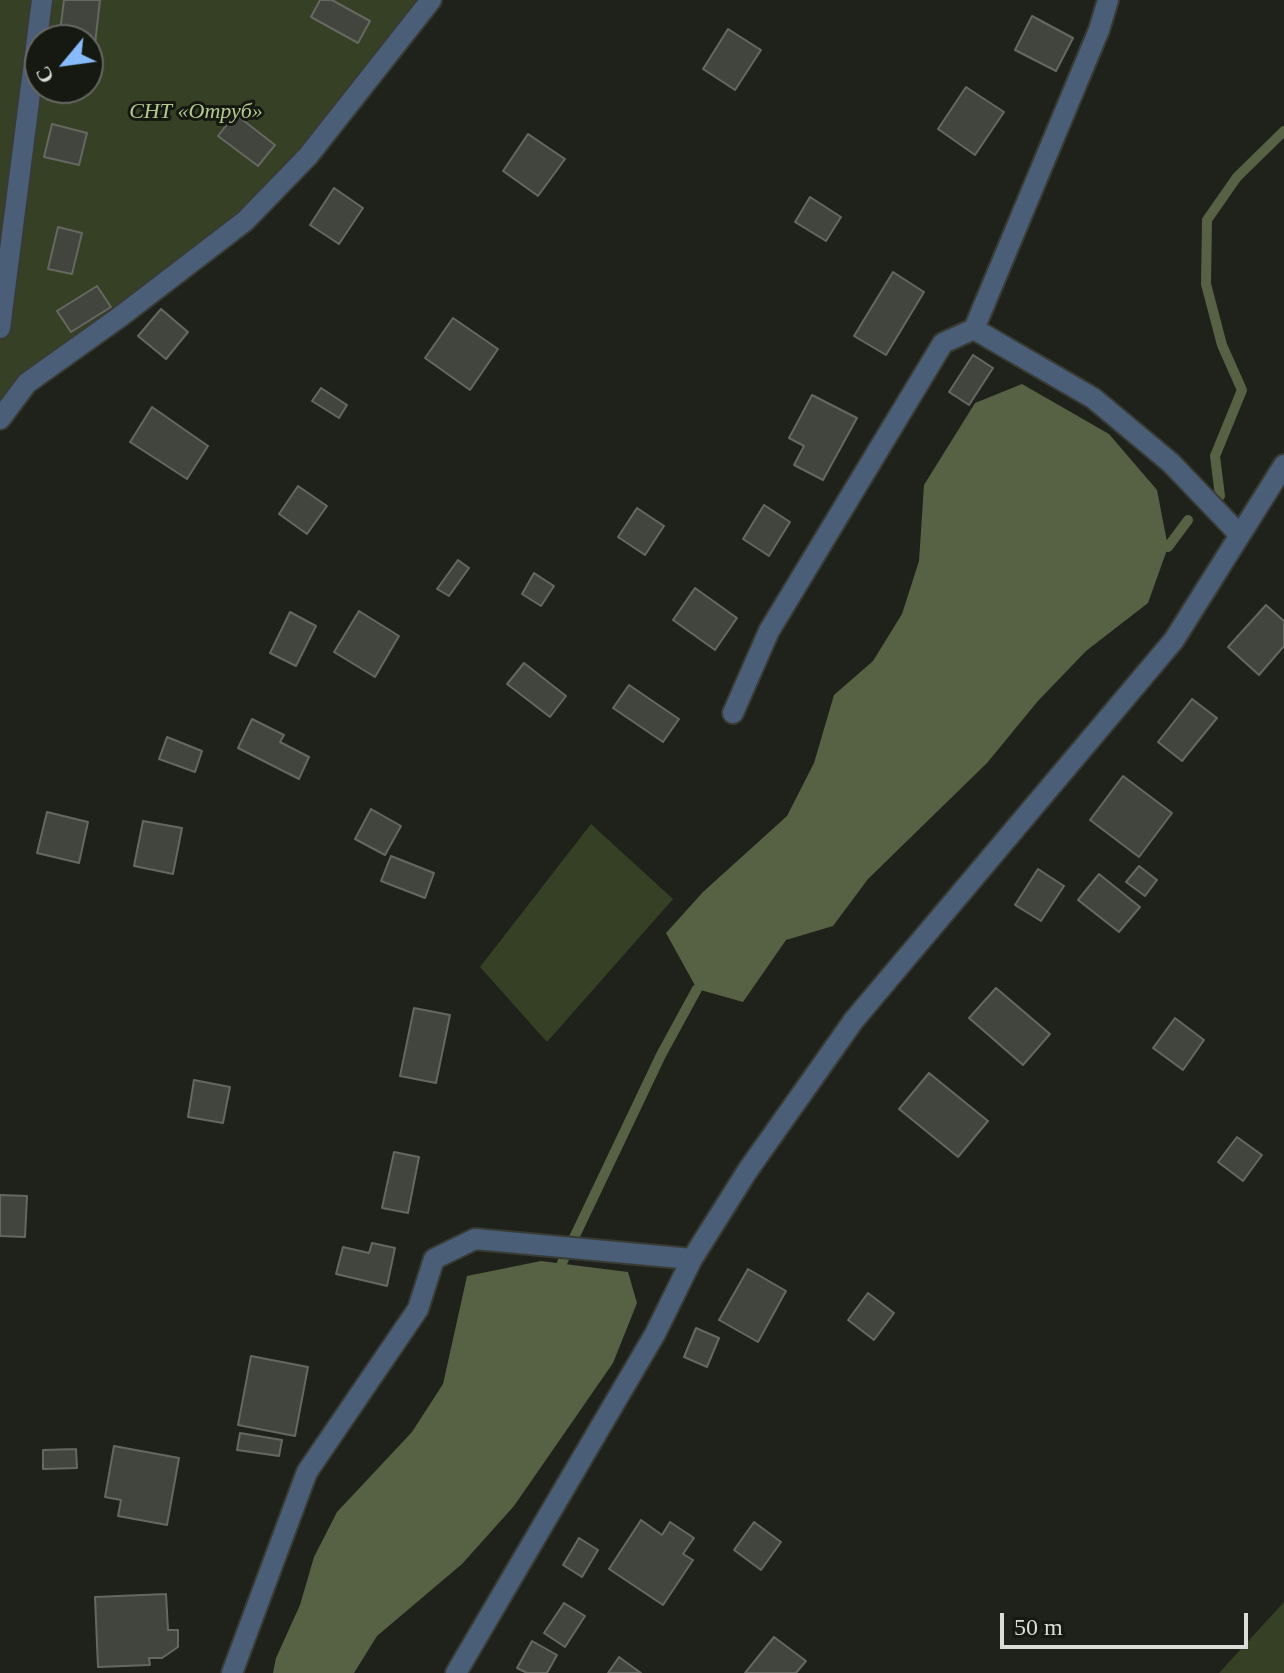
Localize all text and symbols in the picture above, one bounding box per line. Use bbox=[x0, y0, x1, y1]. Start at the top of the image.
north arrow bbox=[24, 24, 104, 104]
text: С bbox=[30, 62, 59, 88]
park label: СНТ «Отруб» bbox=[129, 99, 263, 125]
scale bar bbox=[1004, 1597, 1252, 1647]
text: 50 m bbox=[1014, 1614, 1063, 1640]

